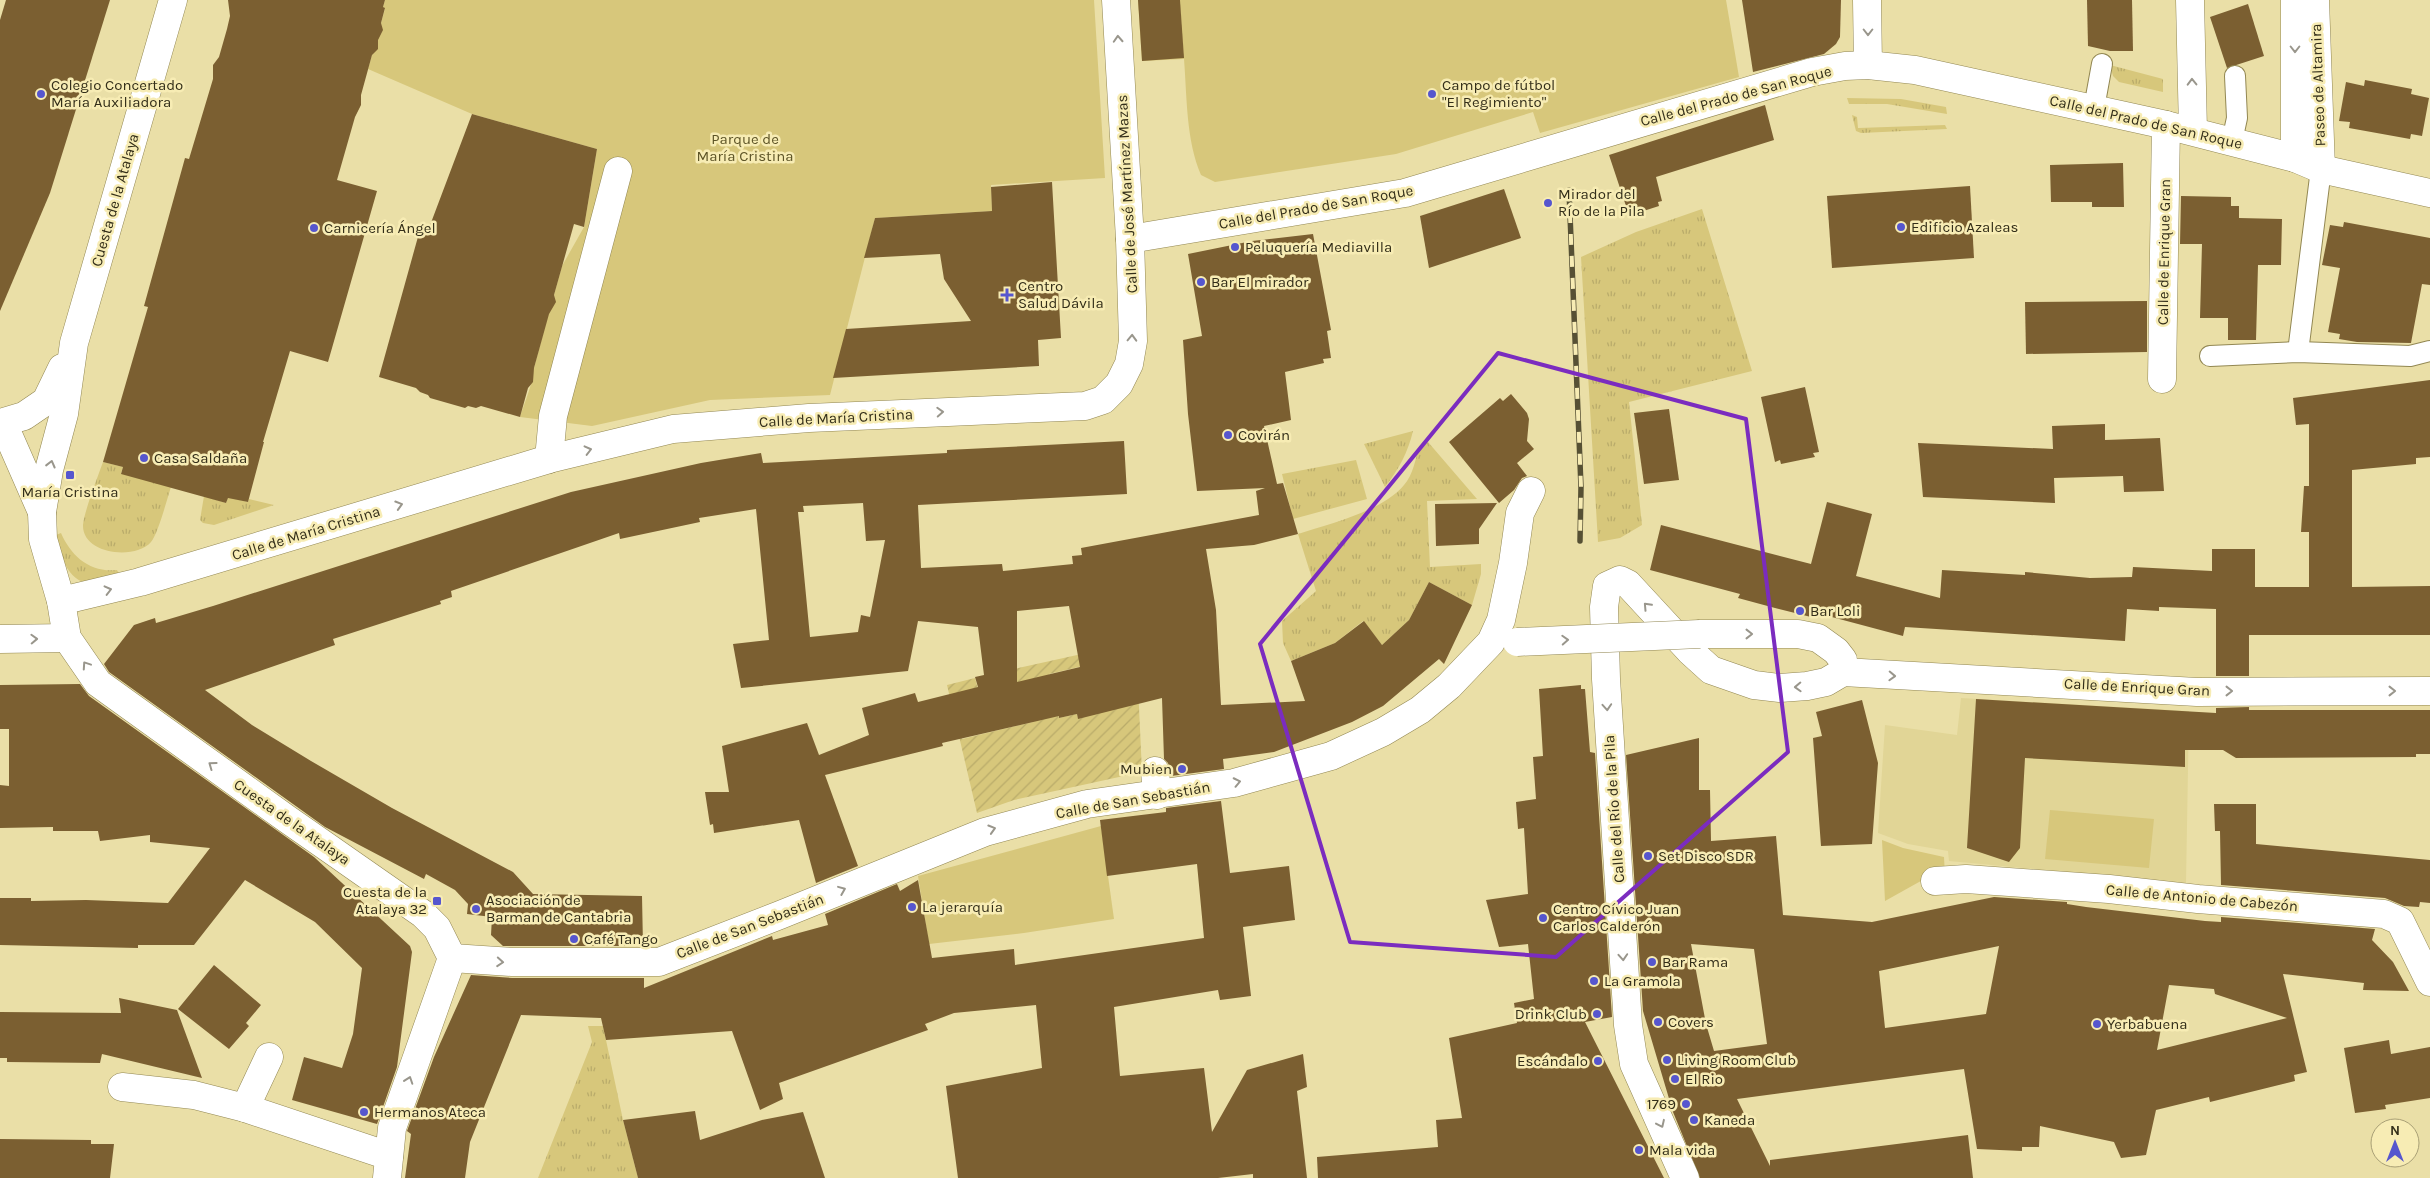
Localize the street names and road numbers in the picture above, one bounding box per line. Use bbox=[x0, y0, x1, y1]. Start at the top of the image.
street label: Paseo de Altamira bbox=[2307, 23, 2329, 147]
street label: Calle del Prado de San Roque bbox=[1638, 62, 1834, 130]
street label: Calle del Prado de San Roque bbox=[2048, 91, 2244, 153]
street label: Calle de José Martínez Mazas bbox=[1113, 94, 1141, 294]
street label: Cuesta de la Atalaya bbox=[87, 131, 143, 269]
street label: Calle de Enrique Gran bbox=[2154, 179, 2174, 325]
street label: Calle del Prado de San Roque bbox=[1217, 181, 1415, 233]
street label: Calle de María Cristina bbox=[758, 405, 914, 431]
street label: Calle de María Cristina bbox=[230, 502, 382, 564]
street label: Calle de Enrique Gran bbox=[2064, 674, 2210, 700]
street label: Calle del Río de la Pila bbox=[1600, 734, 1628, 884]
street label: Cuesta de la Atalaya bbox=[230, 775, 354, 869]
street label: Calle de San Sebastián bbox=[1054, 778, 1212, 822]
street label: Calle de Antonio de Cabezón bbox=[2105, 881, 2299, 915]
street label: Calle de San Sebastián bbox=[674, 890, 826, 962]

